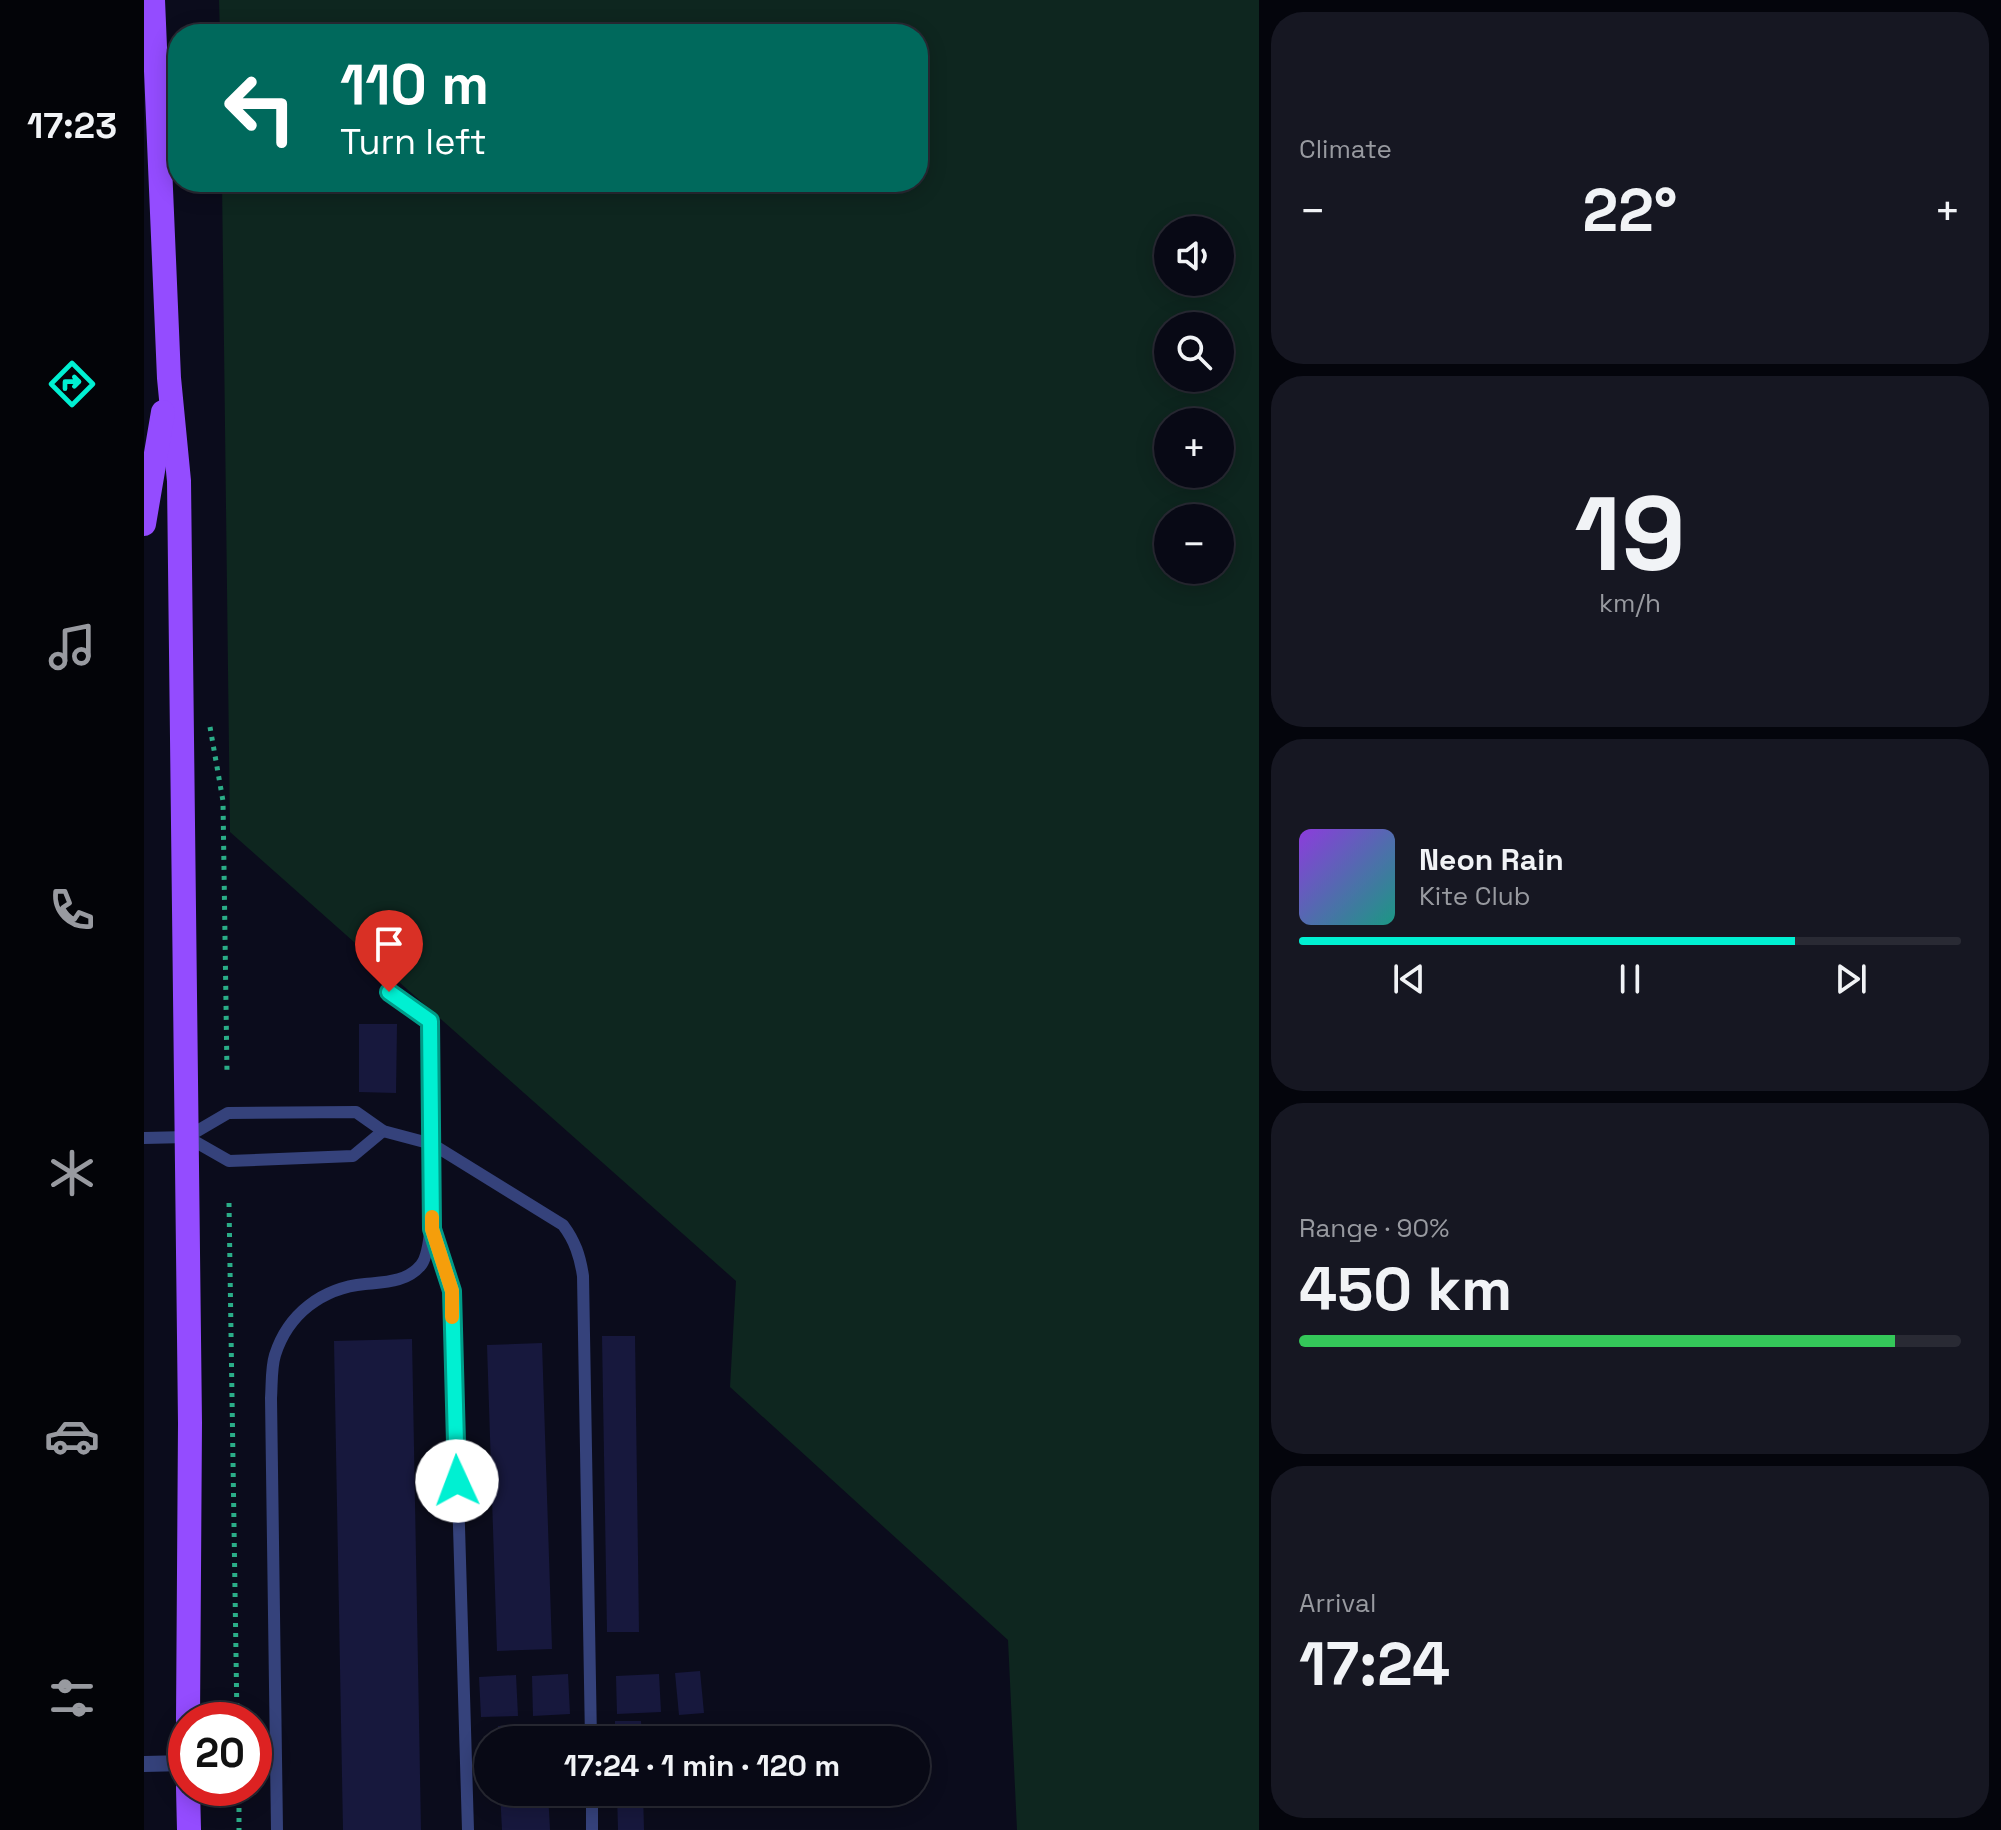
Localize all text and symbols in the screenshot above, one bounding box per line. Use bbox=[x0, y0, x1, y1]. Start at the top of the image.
text: 110 m bbox=[340, 49, 489, 120]
icon: left bbox=[208, 56, 312, 160]
text: 17:23 bbox=[27, 103, 117, 149]
text: Turn left bbox=[340, 119, 487, 165]
text: Climate bbox=[1299, 132, 1392, 166]
text: 22° bbox=[1583, 172, 1677, 249]
text: − bbox=[1299, 183, 1326, 239]
text: + bbox=[1934, 183, 1961, 239]
map controls bbox=[1154, 216, 1234, 584]
button: sound bbox=[1154, 216, 1234, 296]
button: search bbox=[1154, 312, 1234, 392]
icon: directions bbox=[44, 356, 100, 412]
button: + bbox=[1154, 408, 1234, 488]
text: 19 bbox=[1574, 468, 1686, 600]
button: − bbox=[1154, 504, 1234, 584]
text: km/h bbox=[1599, 586, 1661, 620]
icon: music bbox=[44, 619, 100, 675]
text: Neon Rain bbox=[1419, 840, 1564, 879]
text: Kite Club bbox=[1419, 879, 1531, 913]
icon: phone bbox=[44, 882, 100, 938]
pin bbox=[355, 910, 423, 992]
icon: arrive bbox=[367, 922, 411, 966]
icon: previous bbox=[1387, 957, 1431, 1001]
icon: pause bbox=[1608, 957, 1652, 1001]
icon: next bbox=[1829, 957, 1873, 1001]
icon: climate bbox=[44, 1145, 100, 1201]
text: Range · 90% bbox=[1299, 1211, 1449, 1245]
text: 450 km bbox=[1299, 1251, 1512, 1328]
icon: car bbox=[44, 1408, 100, 1464]
position arrow bbox=[415, 1439, 499, 1523]
text: Arrival bbox=[1299, 1586, 1376, 1620]
text: 17:24 bbox=[1299, 1626, 1450, 1703]
icon: filters bbox=[44, 1670, 100, 1726]
speed limit sign: 20 bbox=[168, 1702, 272, 1806]
text: 17:24 · 1 min · 120 m bbox=[564, 1746, 840, 1785]

